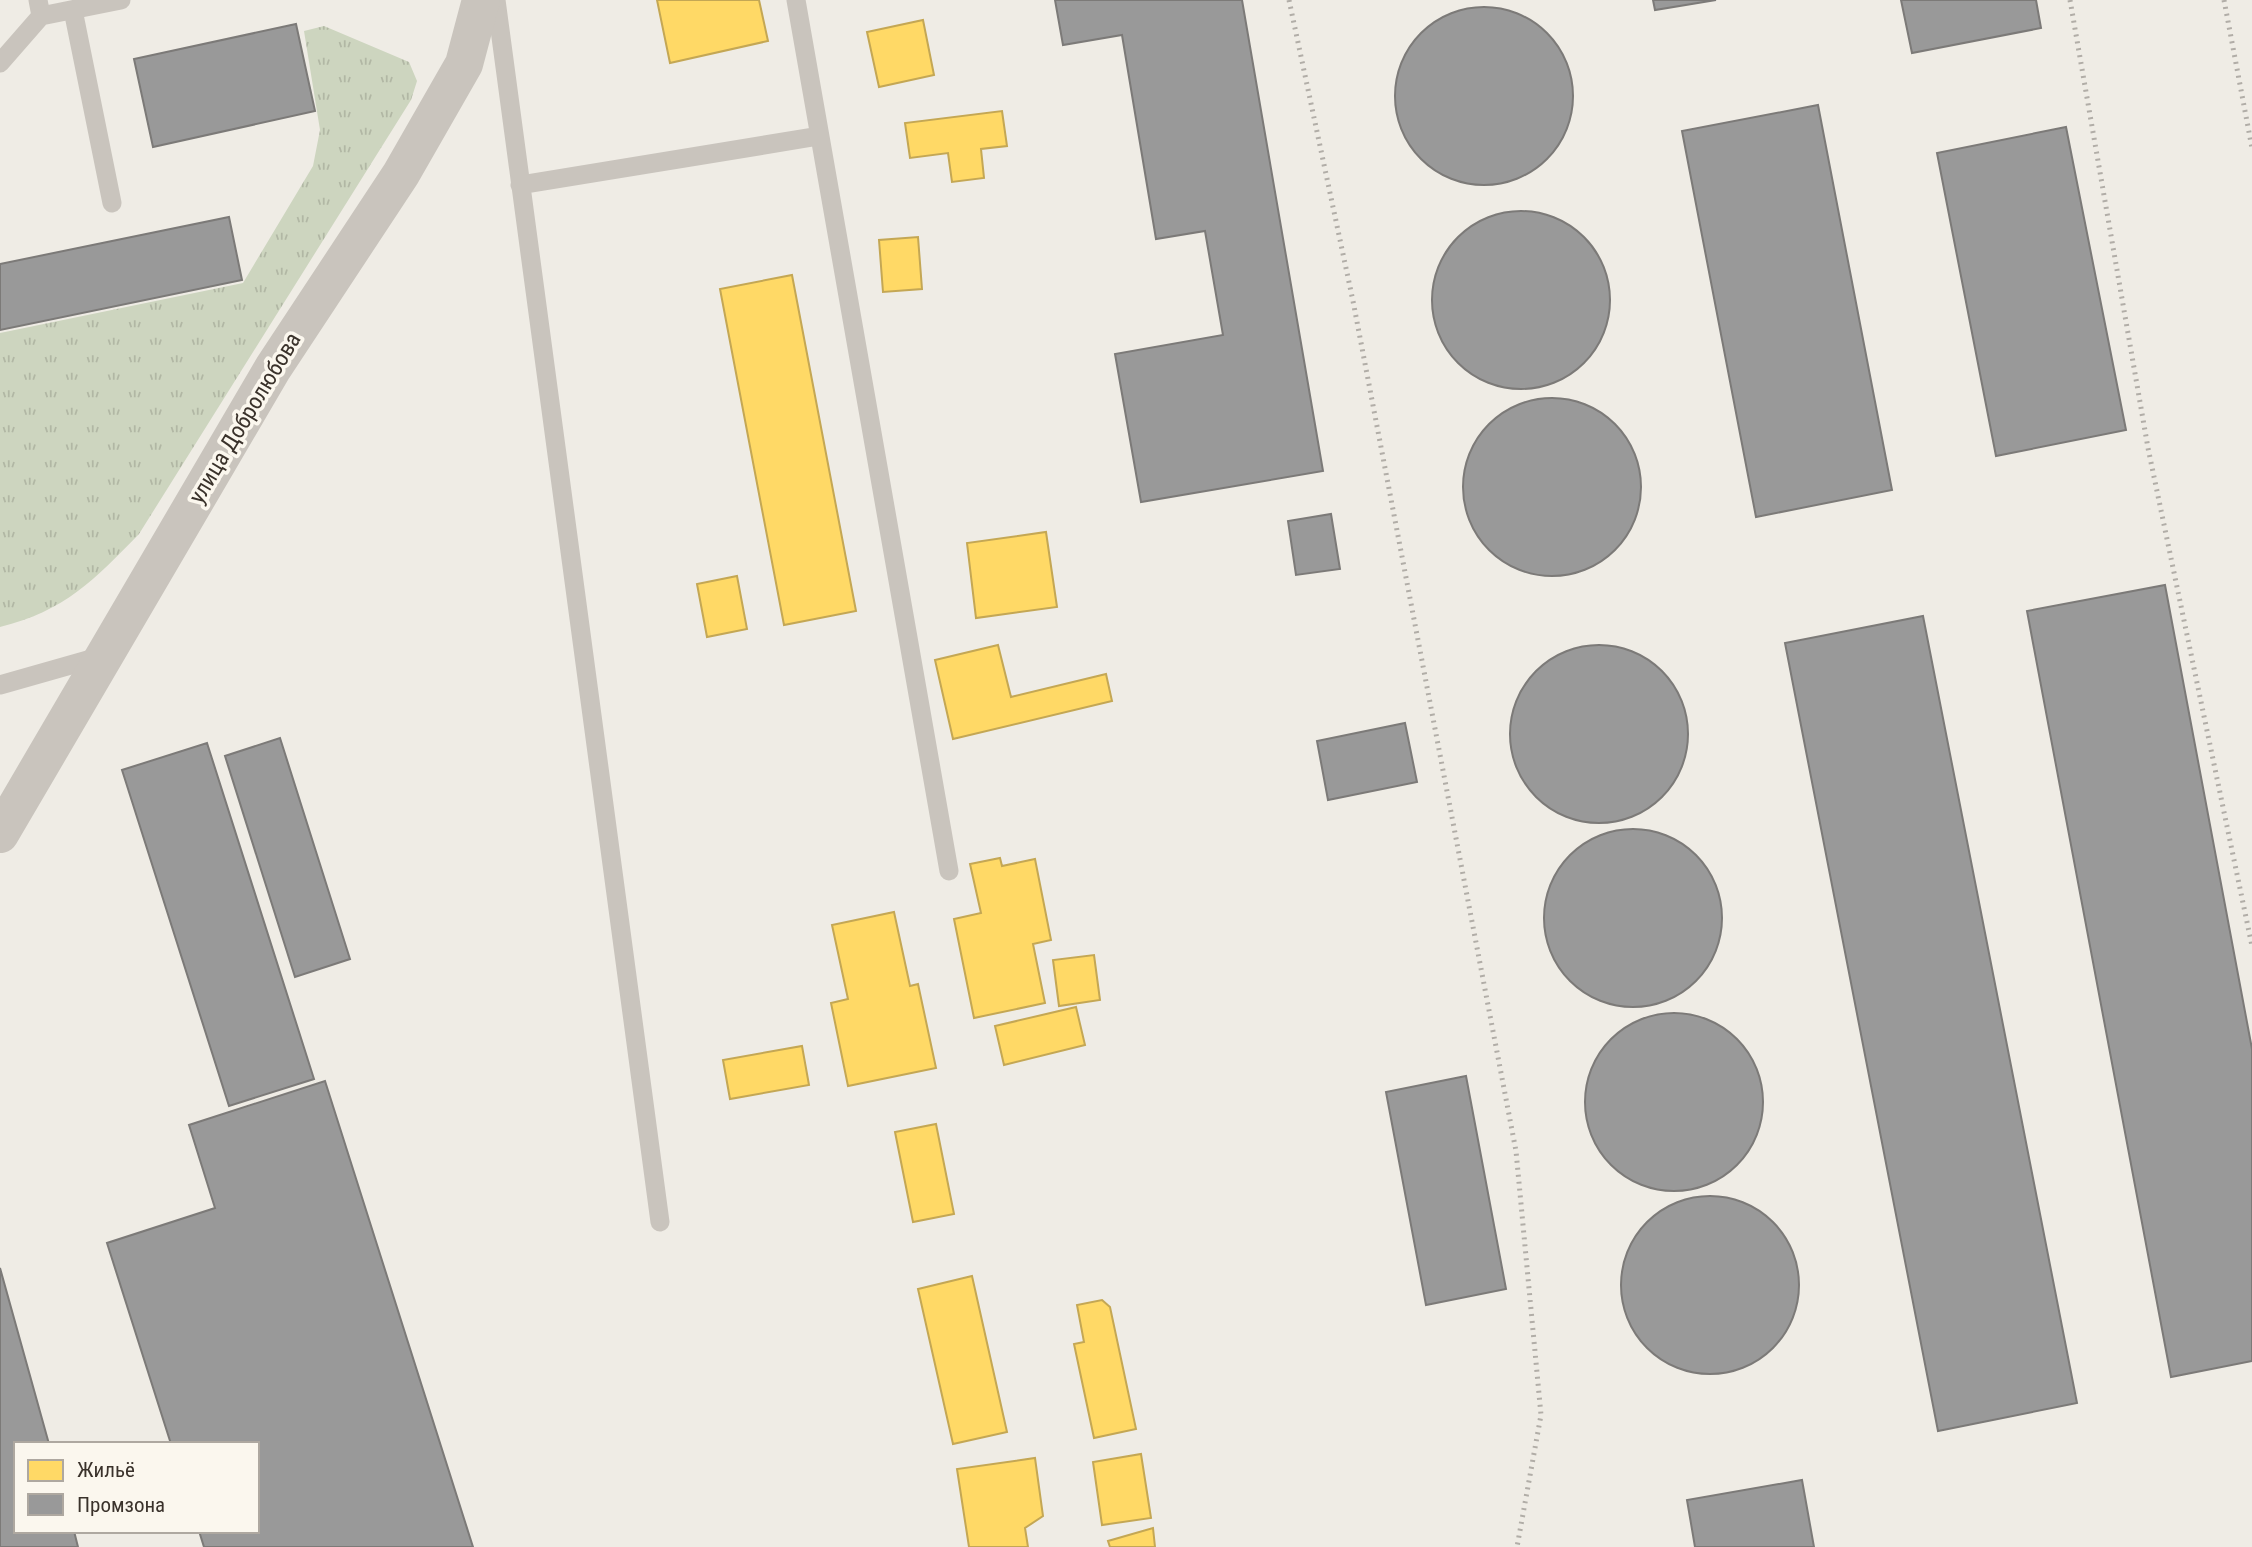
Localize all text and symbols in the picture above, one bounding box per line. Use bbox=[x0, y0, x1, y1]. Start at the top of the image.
street label: улица Добролюбова bbox=[183, 328, 307, 508]
legend bbox=[14, 1442, 259, 1533]
text: Жильё bbox=[77, 1458, 135, 1482]
text: Промзона bbox=[77, 1493, 165, 1517]

